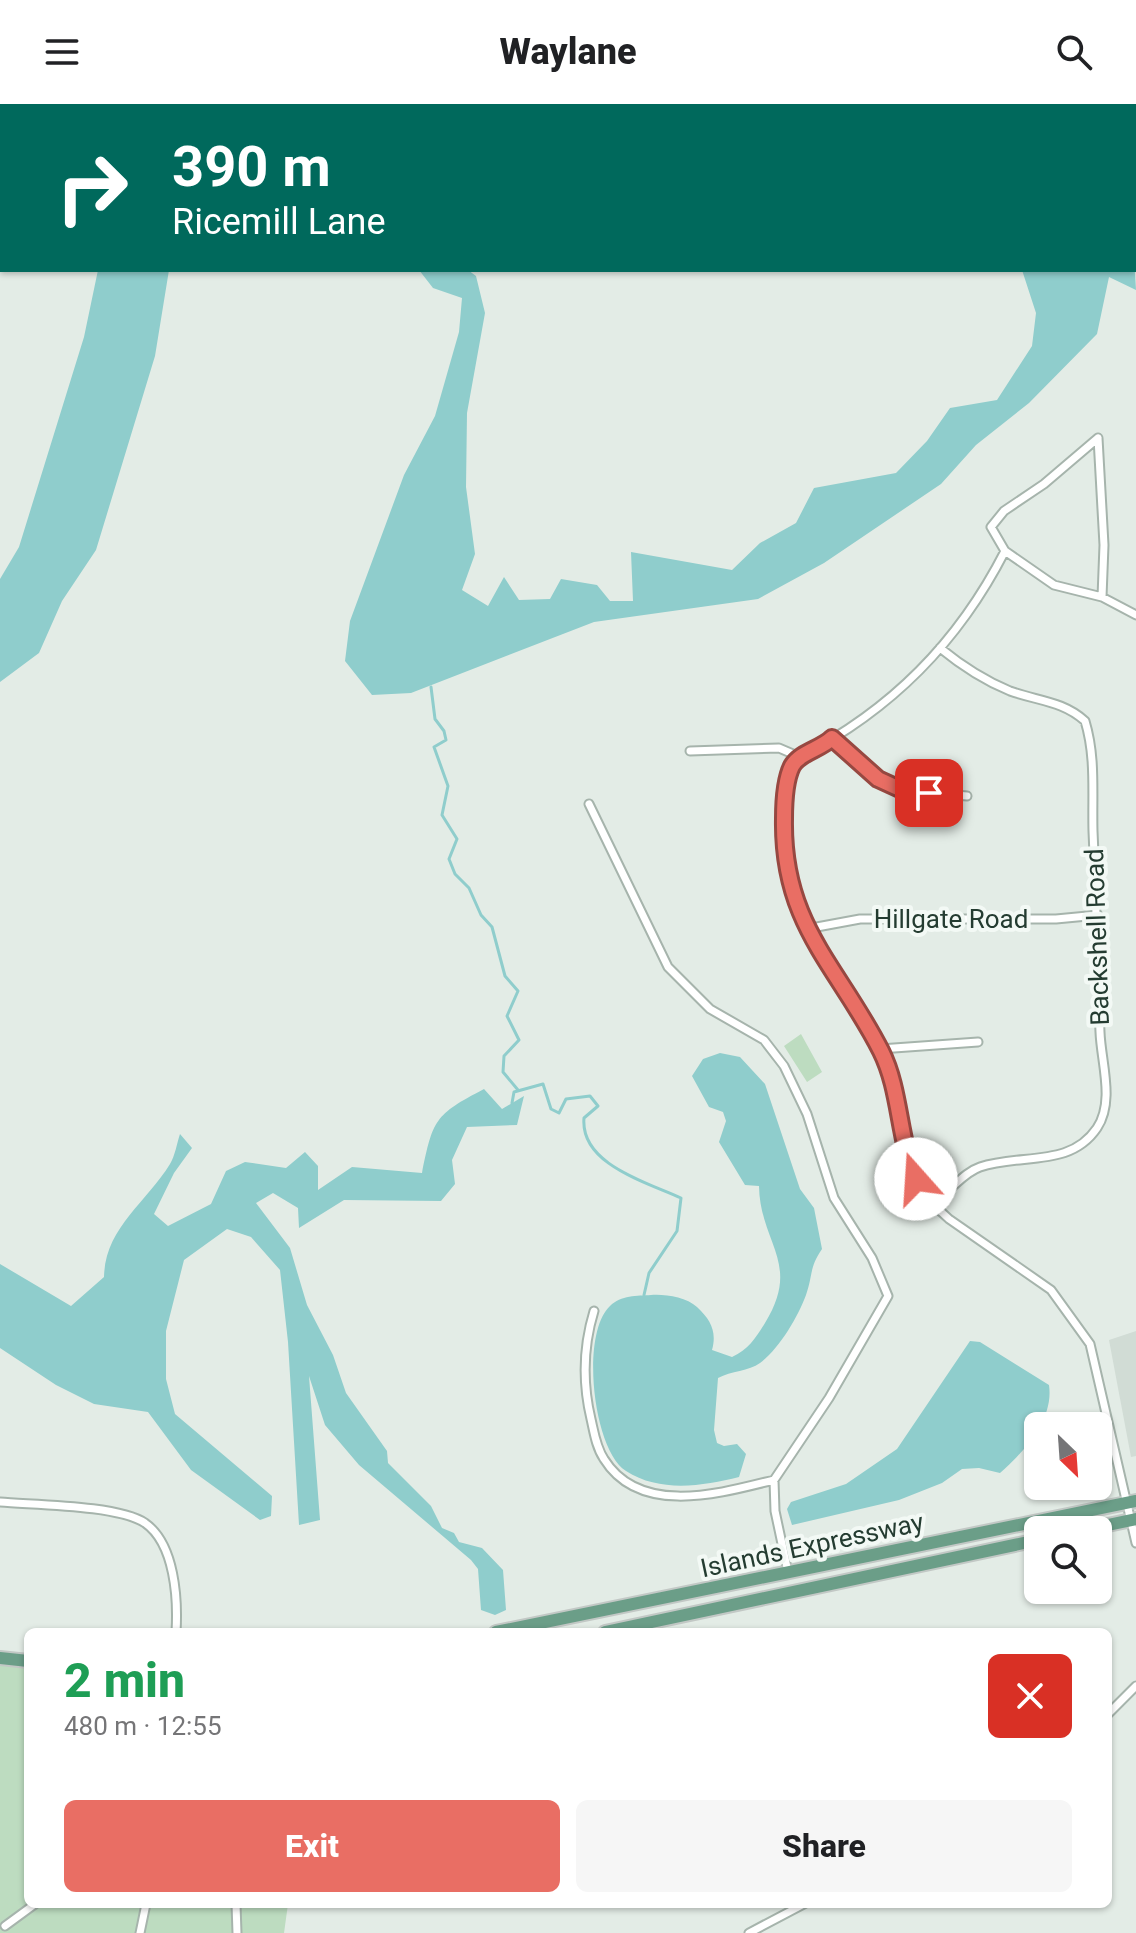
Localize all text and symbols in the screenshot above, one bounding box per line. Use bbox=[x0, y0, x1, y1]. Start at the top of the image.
icon: menu bbox=[40, 30, 84, 74]
icon: search bbox=[1052, 30, 1096, 74]
text: Waylane bbox=[500, 31, 636, 73]
text: 390 m bbox=[172, 134, 331, 200]
icon: right bbox=[40, 136, 144, 240]
text: Ricemill Lane bbox=[172, 201, 386, 243]
pin bbox=[895, 759, 963, 827]
icon: arrive bbox=[907, 771, 951, 815]
street label: Backshell Road bbox=[1079, 848, 1115, 1026]
street label: Hillgate Road bbox=[874, 904, 1028, 934]
position arrow bbox=[874, 1137, 958, 1221]
north arrow bbox=[1024, 1412, 1112, 1500]
map controls bbox=[1024, 1412, 1112, 1604]
street label: Islands Expressway bbox=[698, 1507, 926, 1583]
button: search bbox=[1024, 1516, 1112, 1604]
text: 2 min bbox=[64, 1652, 185, 1709]
button: close bbox=[988, 1654, 1072, 1738]
text: 480 m · 12:55 bbox=[64, 1711, 222, 1741]
button: Exit bbox=[64, 1800, 560, 1892]
button: Share bbox=[576, 1800, 1072, 1892]

